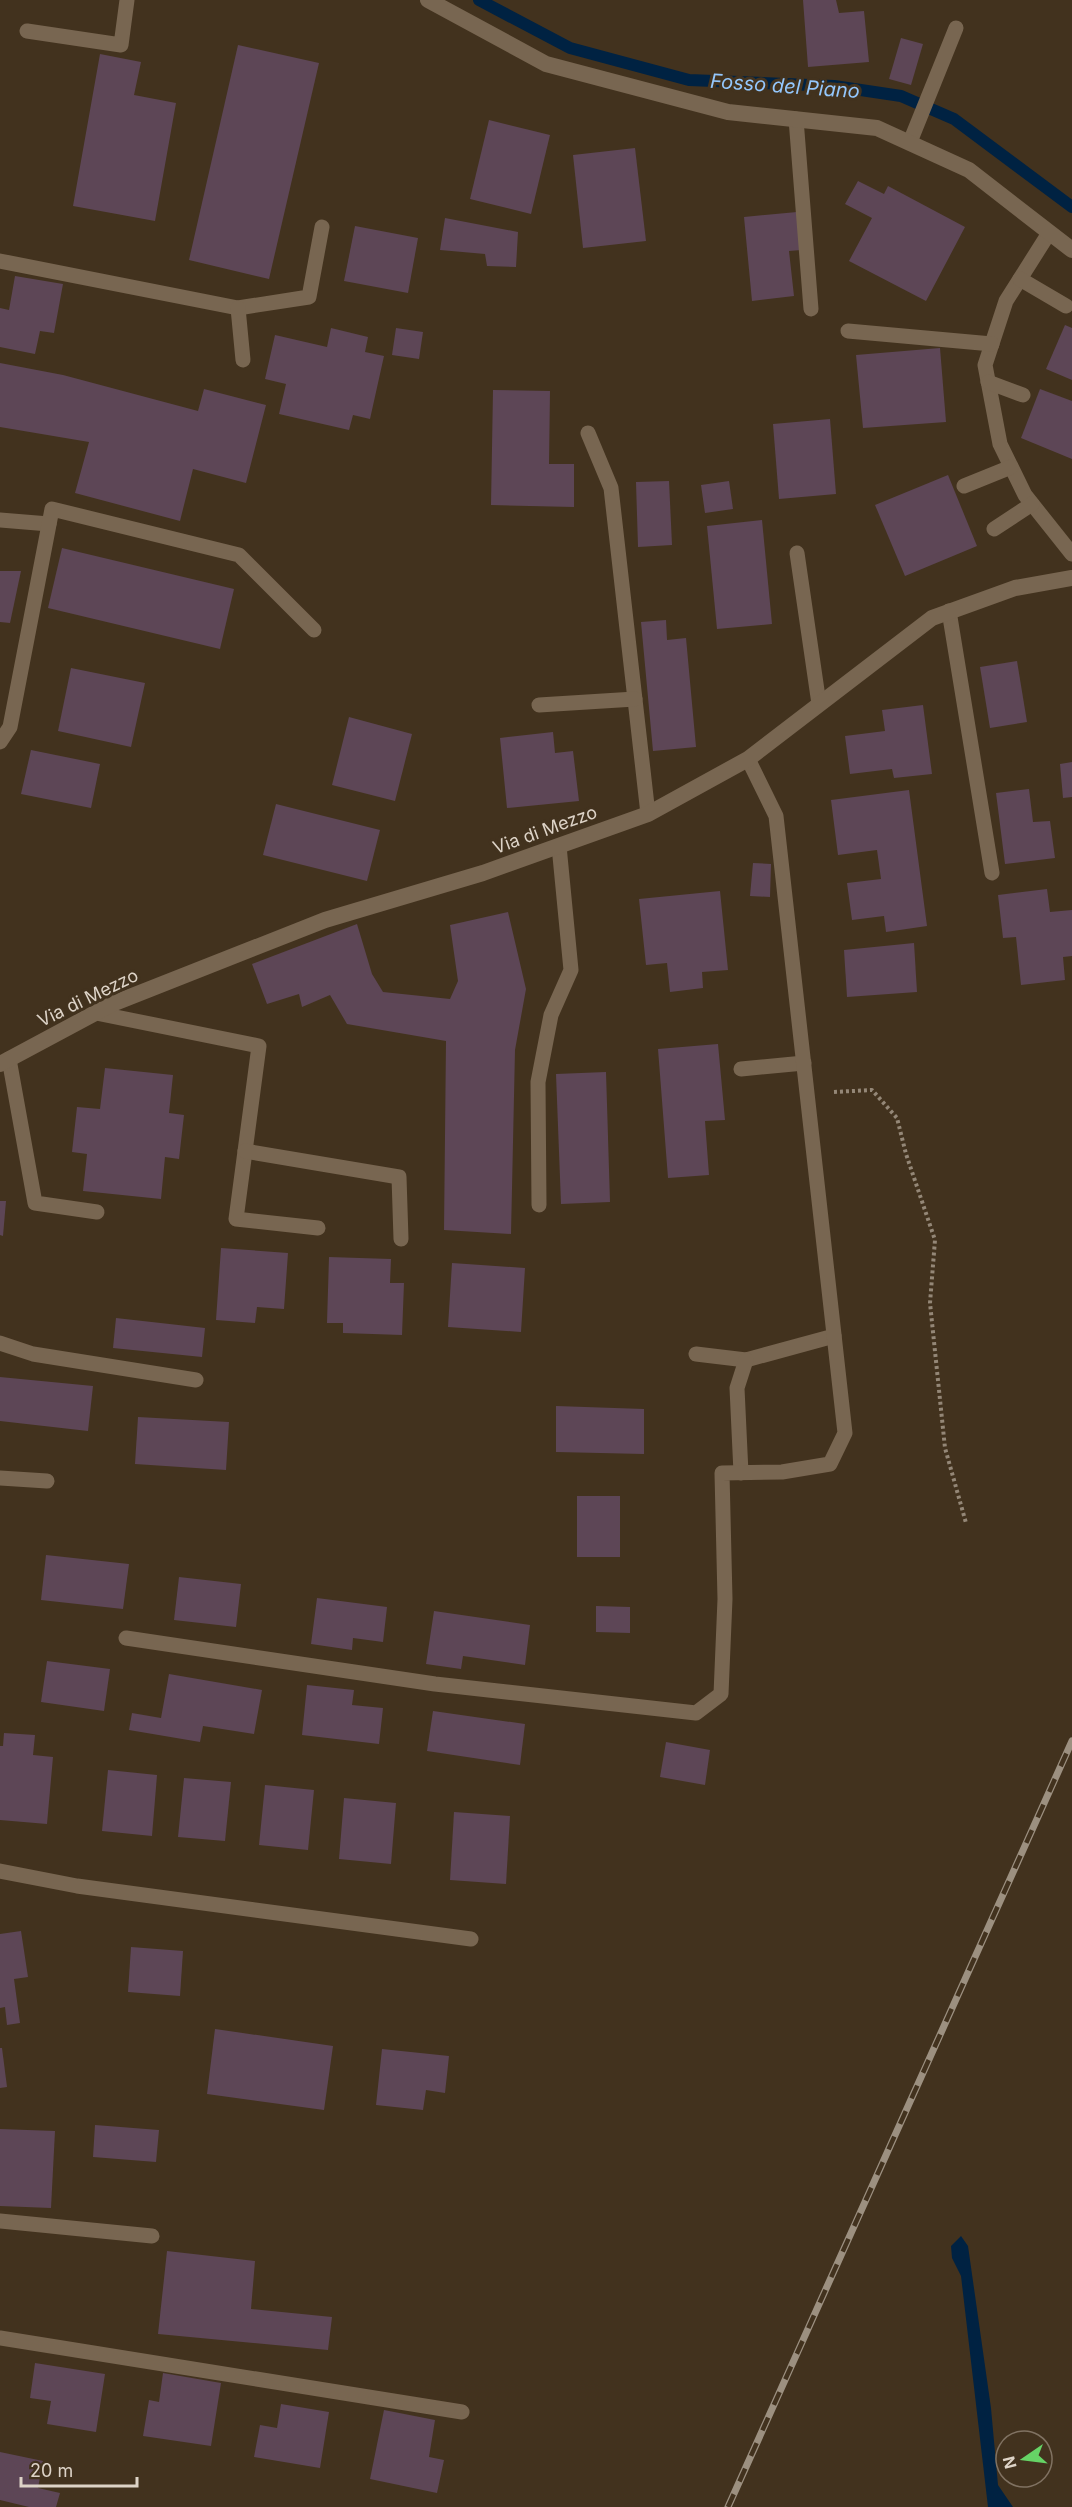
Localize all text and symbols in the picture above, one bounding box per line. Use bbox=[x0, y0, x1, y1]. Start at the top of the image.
water label: Fosso del Piano bbox=[709, 69, 861, 103]
street label: Via di Mezzo bbox=[490, 801, 600, 858]
street label: Via di Mezzo bbox=[34, 964, 142, 1031]
north arrow bbox=[994, 2429, 1054, 2489]
scale bar bbox=[21, 2450, 136, 2488]
text: N bbox=[998, 2454, 1021, 2471]
text: 20 m bbox=[30, 2460, 73, 2481]

